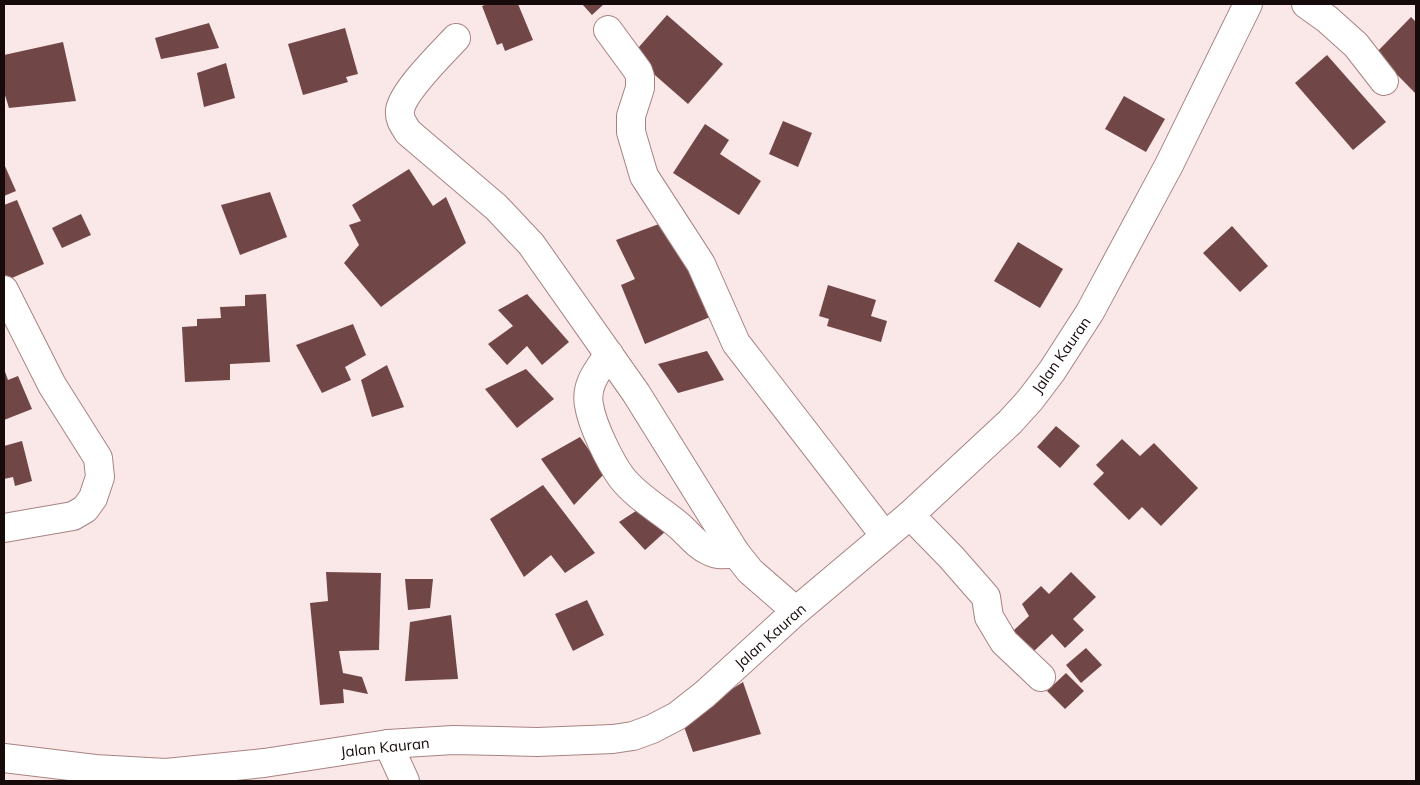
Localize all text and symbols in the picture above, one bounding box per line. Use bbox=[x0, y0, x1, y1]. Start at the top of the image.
street label: Jalan Kauran bbox=[1028, 313, 1094, 397]
street label: Jalan Kauran bbox=[730, 599, 810, 673]
street label: Jalan Kauran bbox=[339, 733, 431, 761]

